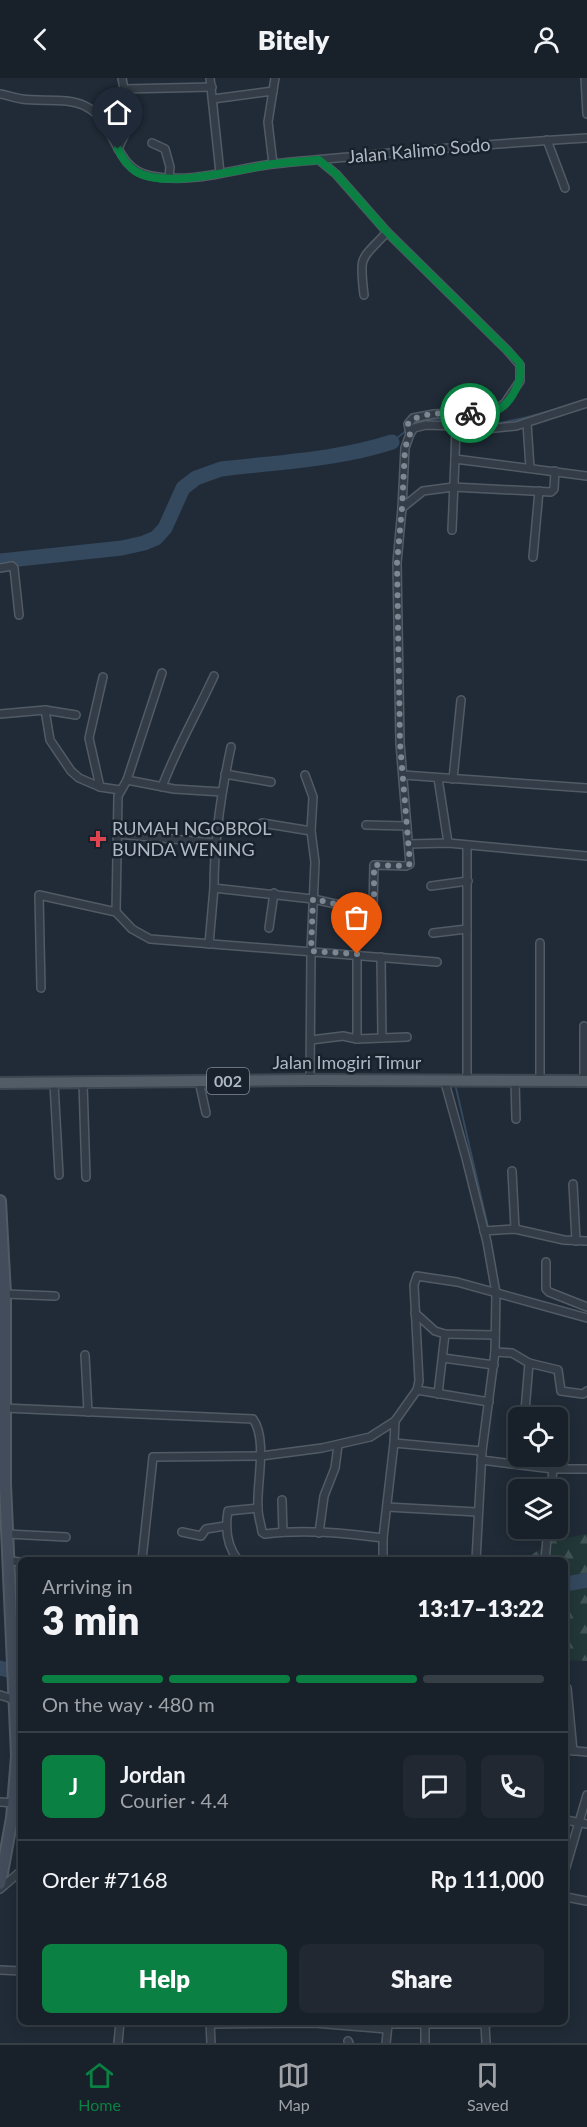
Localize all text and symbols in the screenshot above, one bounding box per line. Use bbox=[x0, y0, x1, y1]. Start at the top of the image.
icon: back bbox=[24, 23, 57, 56]
text: Bitely bbox=[258, 23, 329, 56]
icon: person bbox=[530, 23, 563, 56]
pin bbox=[92, 87, 143, 149]
icon: home bbox=[101, 96, 134, 129]
street label: Jalan Kalimo Sodo bbox=[347, 133, 491, 167]
courier bbox=[440, 383, 500, 443]
icon: bike bbox=[454, 397, 487, 430]
place label: RUMAH NGOBROL BUNDA WENING bbox=[112, 817, 271, 860]
marker: RUMAH NGOBROL BUNDA WENING bbox=[89, 830, 107, 848]
pin bbox=[331, 892, 382, 954]
icon: bag bbox=[340, 901, 373, 934]
street label: Jalan Imogiri Timur bbox=[273, 1051, 422, 1073]
road number: 002 bbox=[207, 1068, 249, 1094]
map controls bbox=[508, 1407, 568, 1539]
button: locate bbox=[508, 1407, 568, 1467]
button: layers bbox=[508, 1479, 568, 1539]
text: Arriving in bbox=[42, 1574, 133, 1598]
text: 13:17–13:22 bbox=[418, 1595, 544, 1622]
text: 3 min bbox=[42, 1597, 139, 1643]
text: On the way · 480 m bbox=[42, 1692, 215, 1716]
button: chat bbox=[403, 1755, 466, 1818]
button: phone bbox=[481, 1755, 544, 1818]
text: Jordan bbox=[120, 1761, 186, 1788]
text: J bbox=[69, 1773, 78, 1800]
text: Courier · 4.4 bbox=[120, 1788, 229, 1812]
text: Order #7168 bbox=[42, 1866, 168, 1893]
text: Rp 111,000 bbox=[430, 1866, 544, 1893]
button: Help bbox=[42, 1944, 287, 2013]
button: Share bbox=[299, 1944, 544, 2013]
tab: Home bbox=[78, 2059, 121, 2114]
tab: Map bbox=[277, 2059, 310, 2114]
tab: Saved bbox=[467, 2059, 509, 2114]

